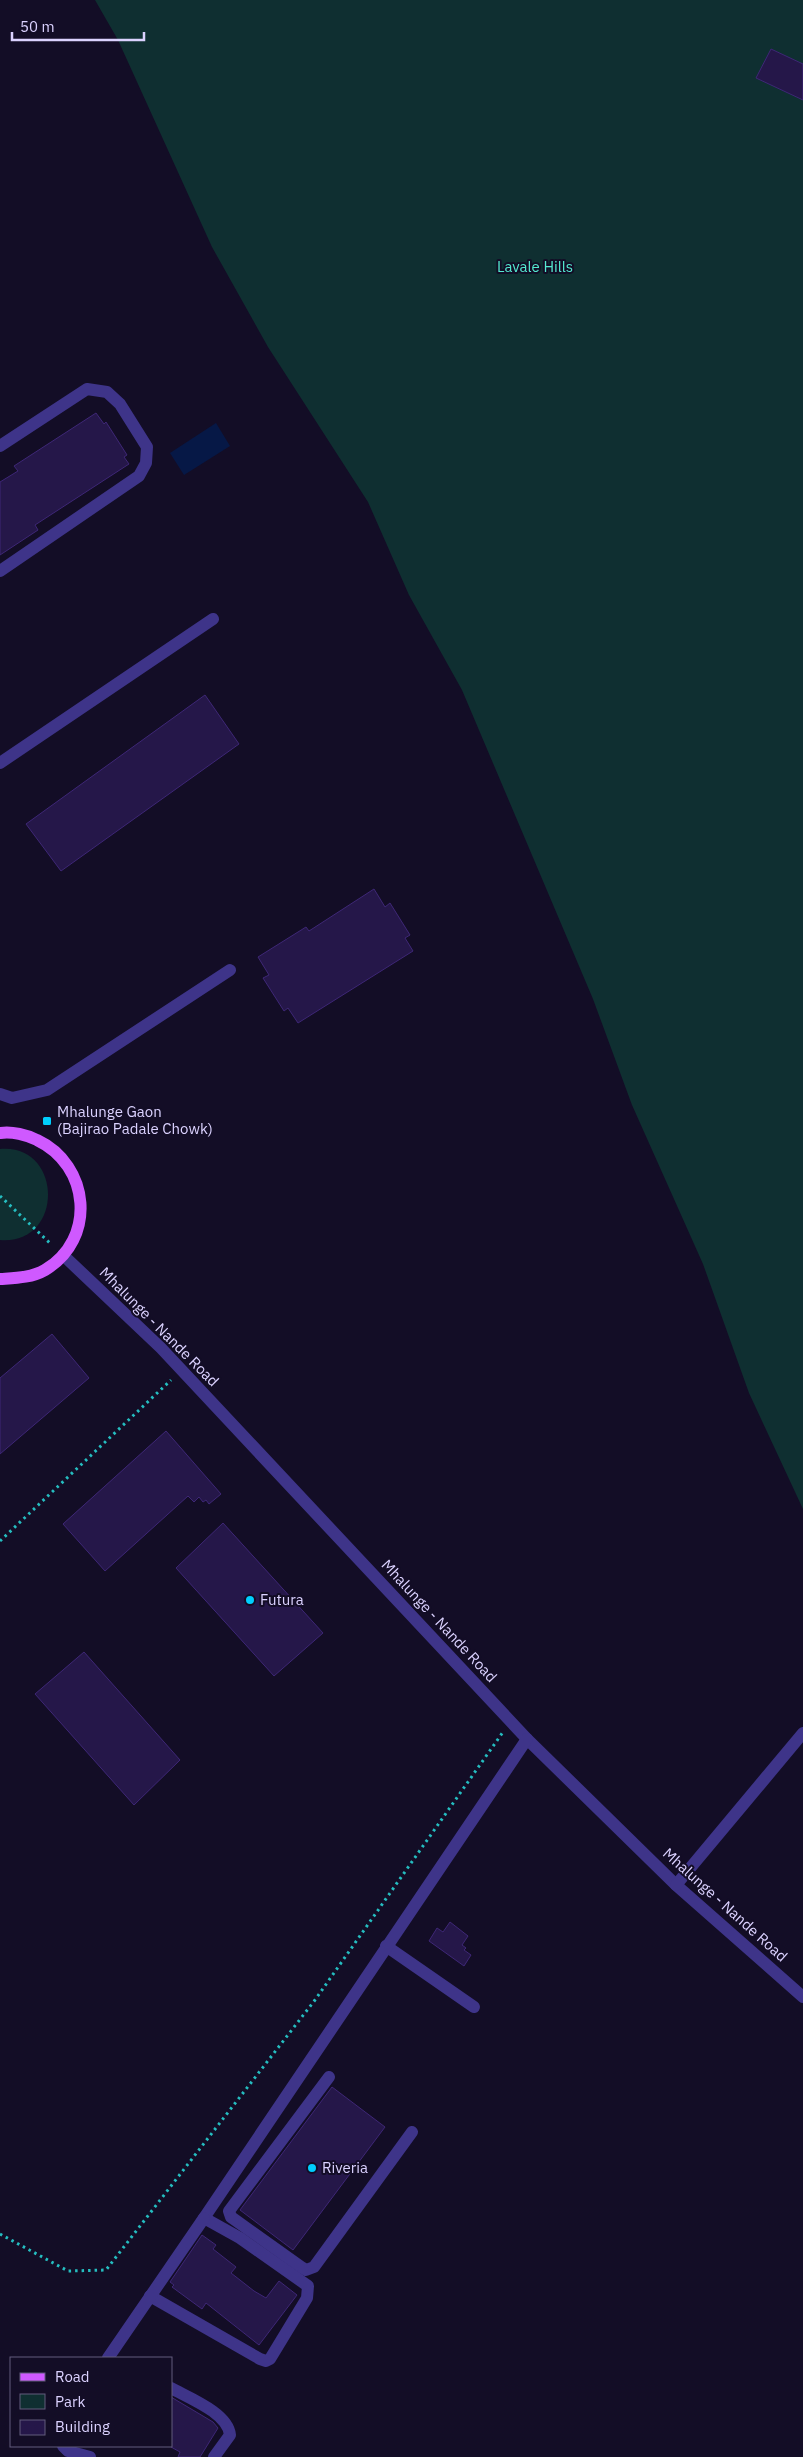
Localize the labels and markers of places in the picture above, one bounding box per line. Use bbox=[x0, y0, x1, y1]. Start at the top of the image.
place label: Mhalunge Gaon (Bajirao Padale Chowk) bbox=[57, 1102, 213, 1138]
marker: Mhalunge Gaon (Bajirao Padale Chowk) bbox=[41, 1115, 53, 1127]
place label: Futura bbox=[260, 1590, 304, 1609]
marker: Futura bbox=[244, 1594, 256, 1606]
place label: Riveria bbox=[322, 2158, 368, 2177]
marker: Riveria bbox=[306, 2162, 318, 2174]

